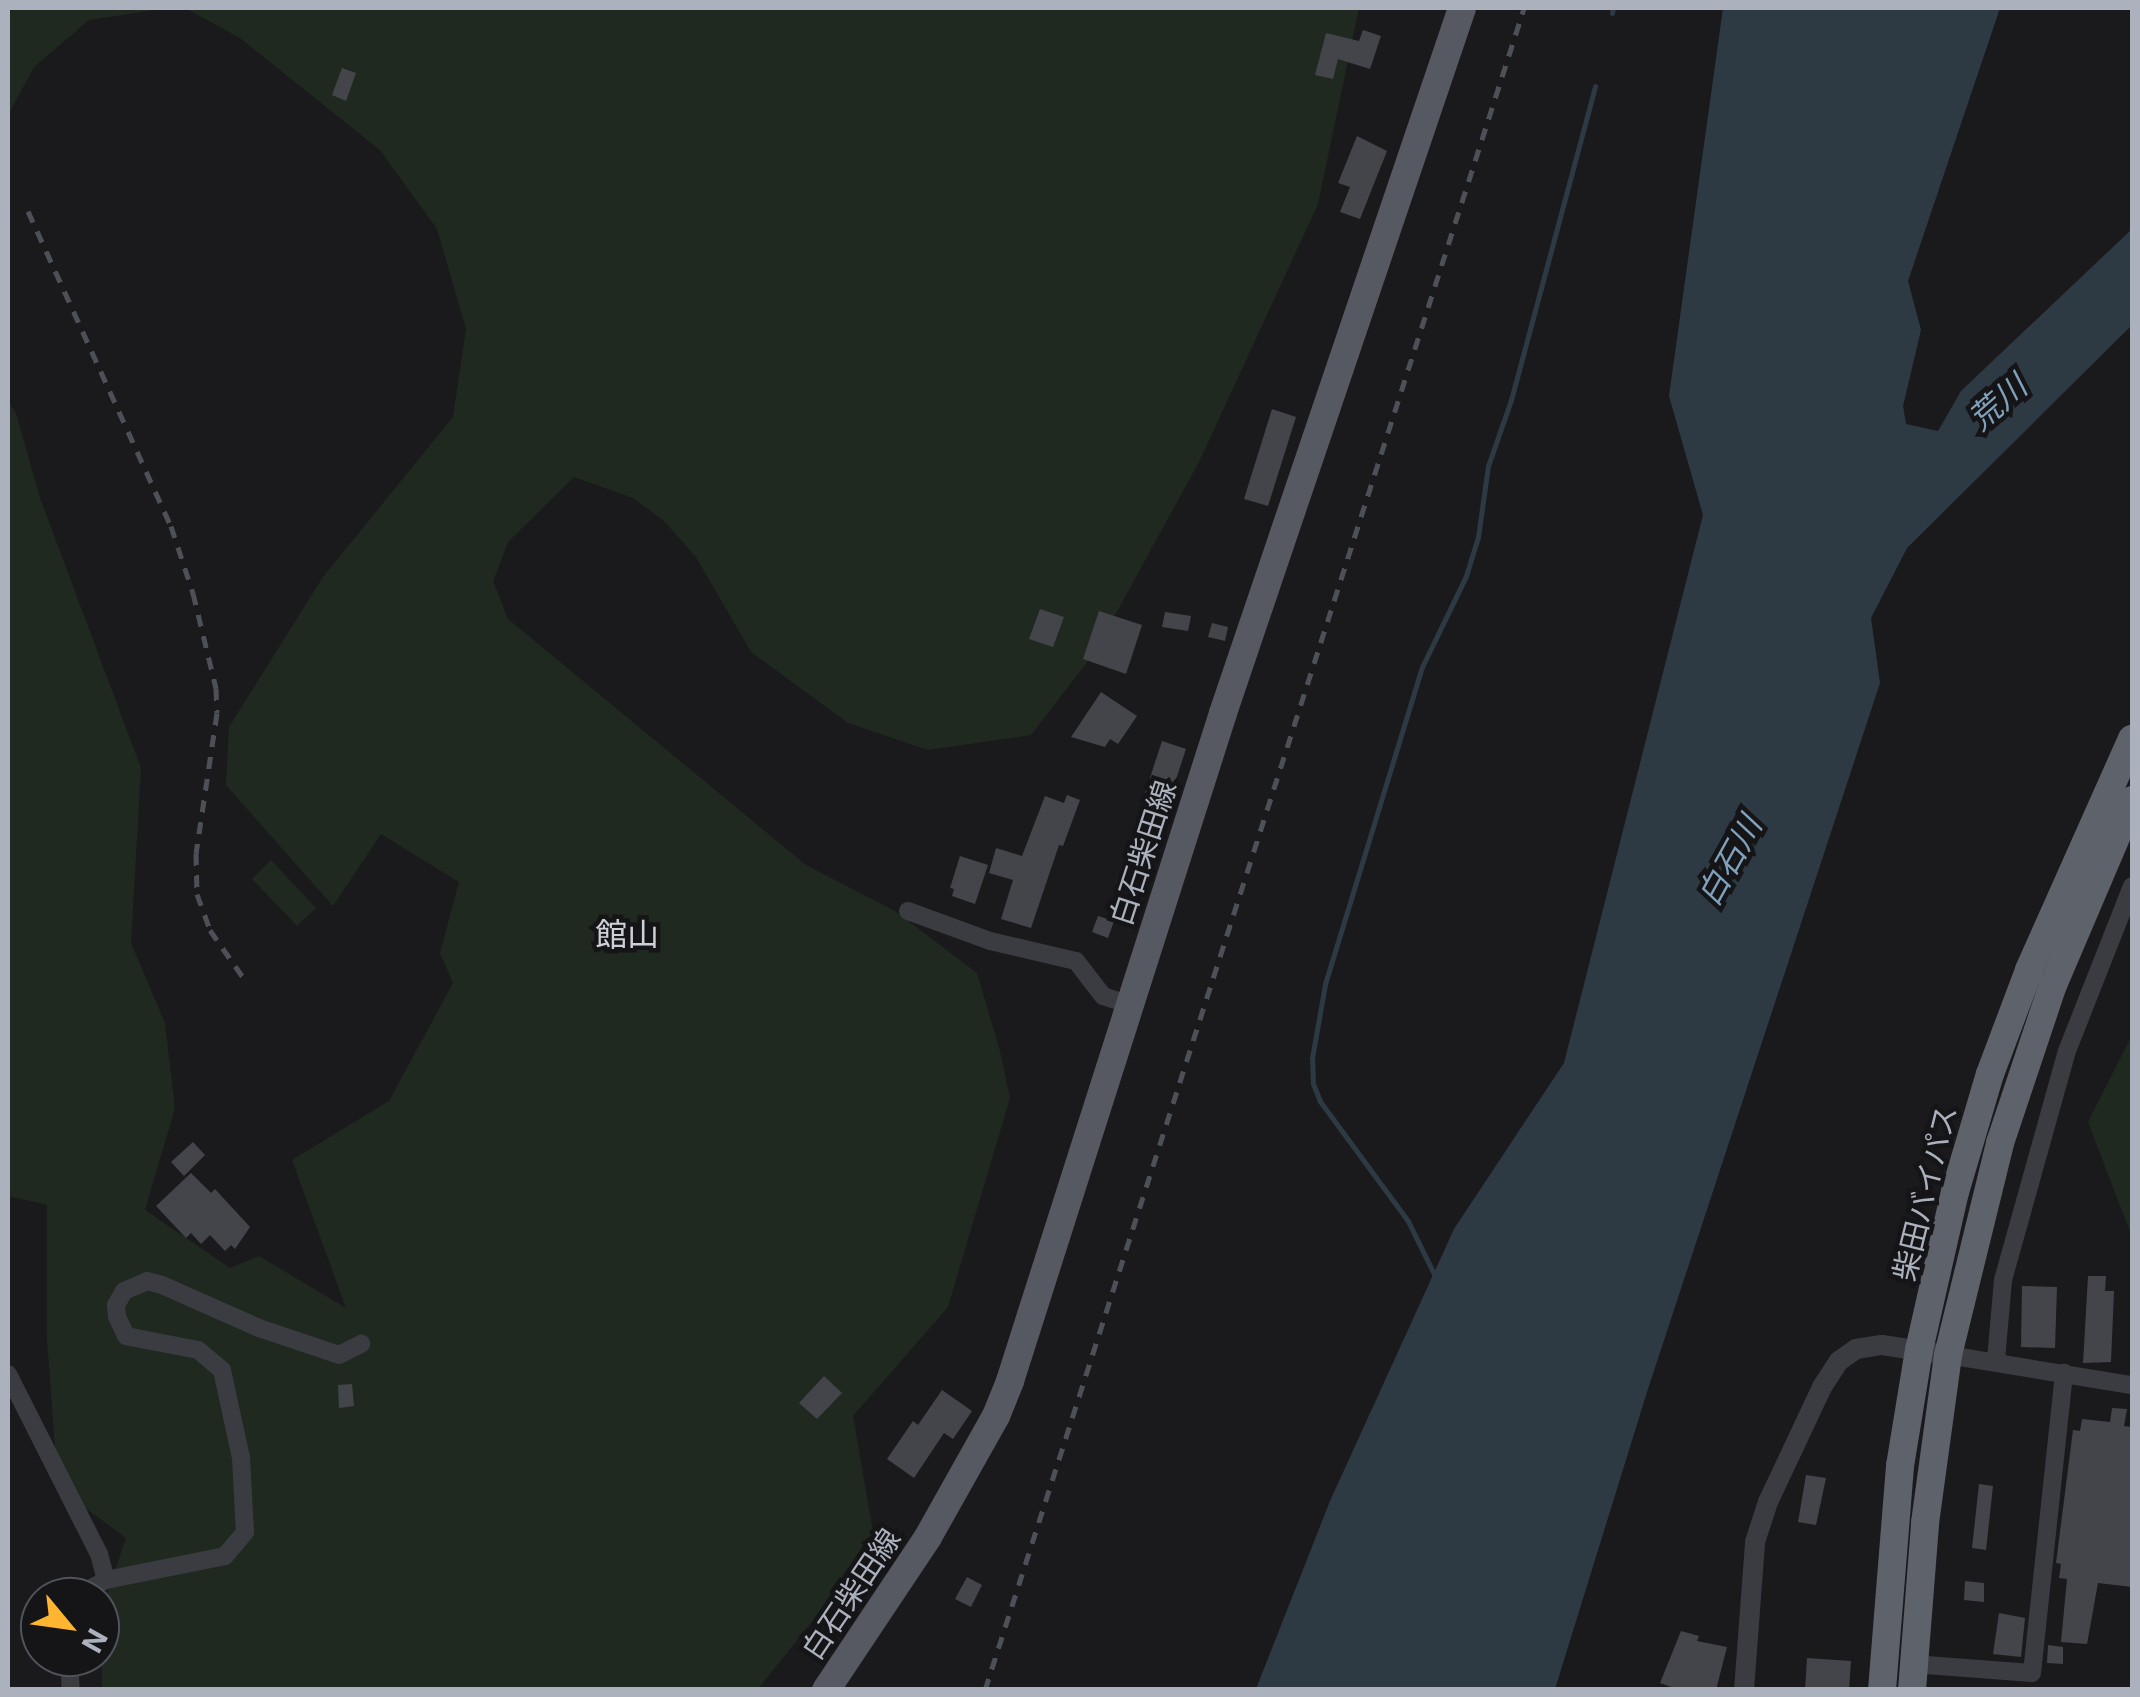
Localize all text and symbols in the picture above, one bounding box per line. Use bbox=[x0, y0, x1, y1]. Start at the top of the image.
water label: 荒川 bbox=[1961, 368, 2035, 438]
street label: 白石柴田線 bbox=[1103, 776, 1183, 930]
water label: 白石川 bbox=[1690, 810, 1770, 912]
district label: 館山 bbox=[595, 916, 659, 954]
street label: 柴田バイパス bbox=[1886, 1101, 1964, 1285]
street label: 白石柴田線 bbox=[794, 1522, 908, 1666]
north arrow bbox=[20, 1577, 120, 1677]
text: N bbox=[74, 1623, 115, 1658]

